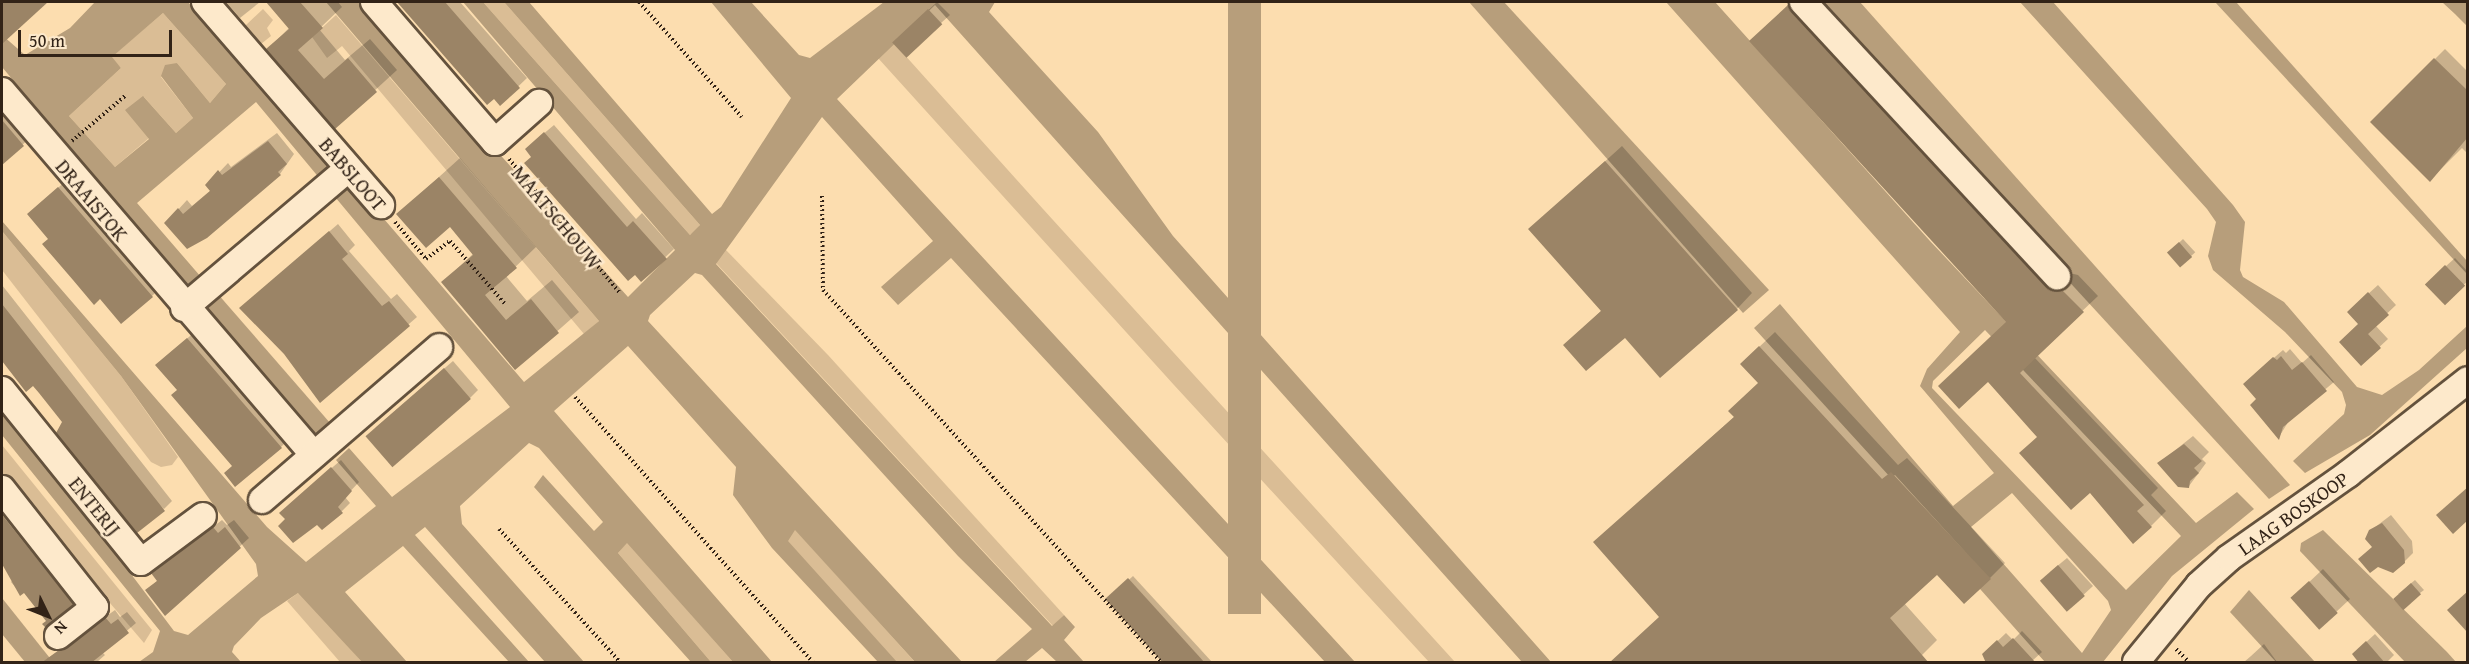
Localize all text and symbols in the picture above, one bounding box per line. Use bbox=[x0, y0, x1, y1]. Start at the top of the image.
scale bar bbox=[21, 18, 176, 56]
text: 50 m bbox=[29, 27, 65, 54]
street label: BABSLOOT bbox=[314, 132, 392, 216]
street label: DRAAISTOK bbox=[51, 154, 133, 246]
street label: MAATSCHOUW bbox=[507, 161, 607, 273]
street label: LAAG BOSKOOP bbox=[2233, 466, 2353, 560]
street label: ENTERIJ bbox=[64, 472, 126, 540]
north arrow bbox=[18, 586, 78, 646]
text: N bbox=[49, 616, 74, 640]

